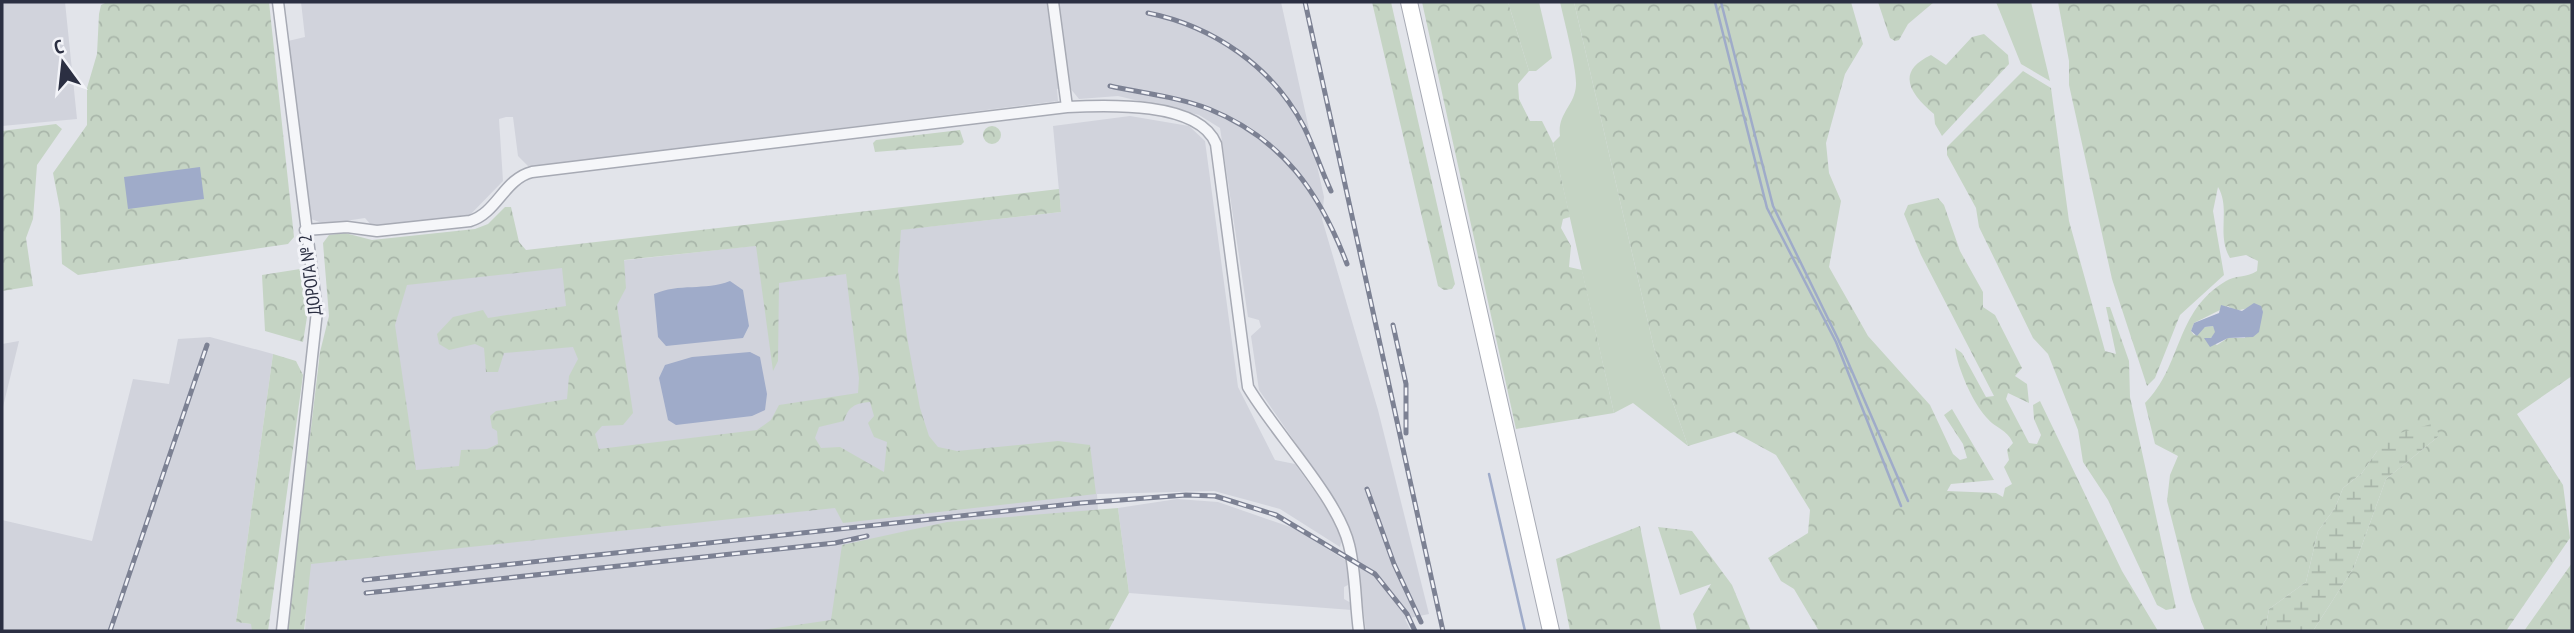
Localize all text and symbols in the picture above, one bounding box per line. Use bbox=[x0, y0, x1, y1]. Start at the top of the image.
north arrow bbox=[28, 28, 98, 98]
text: С bbox=[51, 34, 66, 59]
street label: ДОРОГА № 2 bbox=[293, 233, 326, 317]

